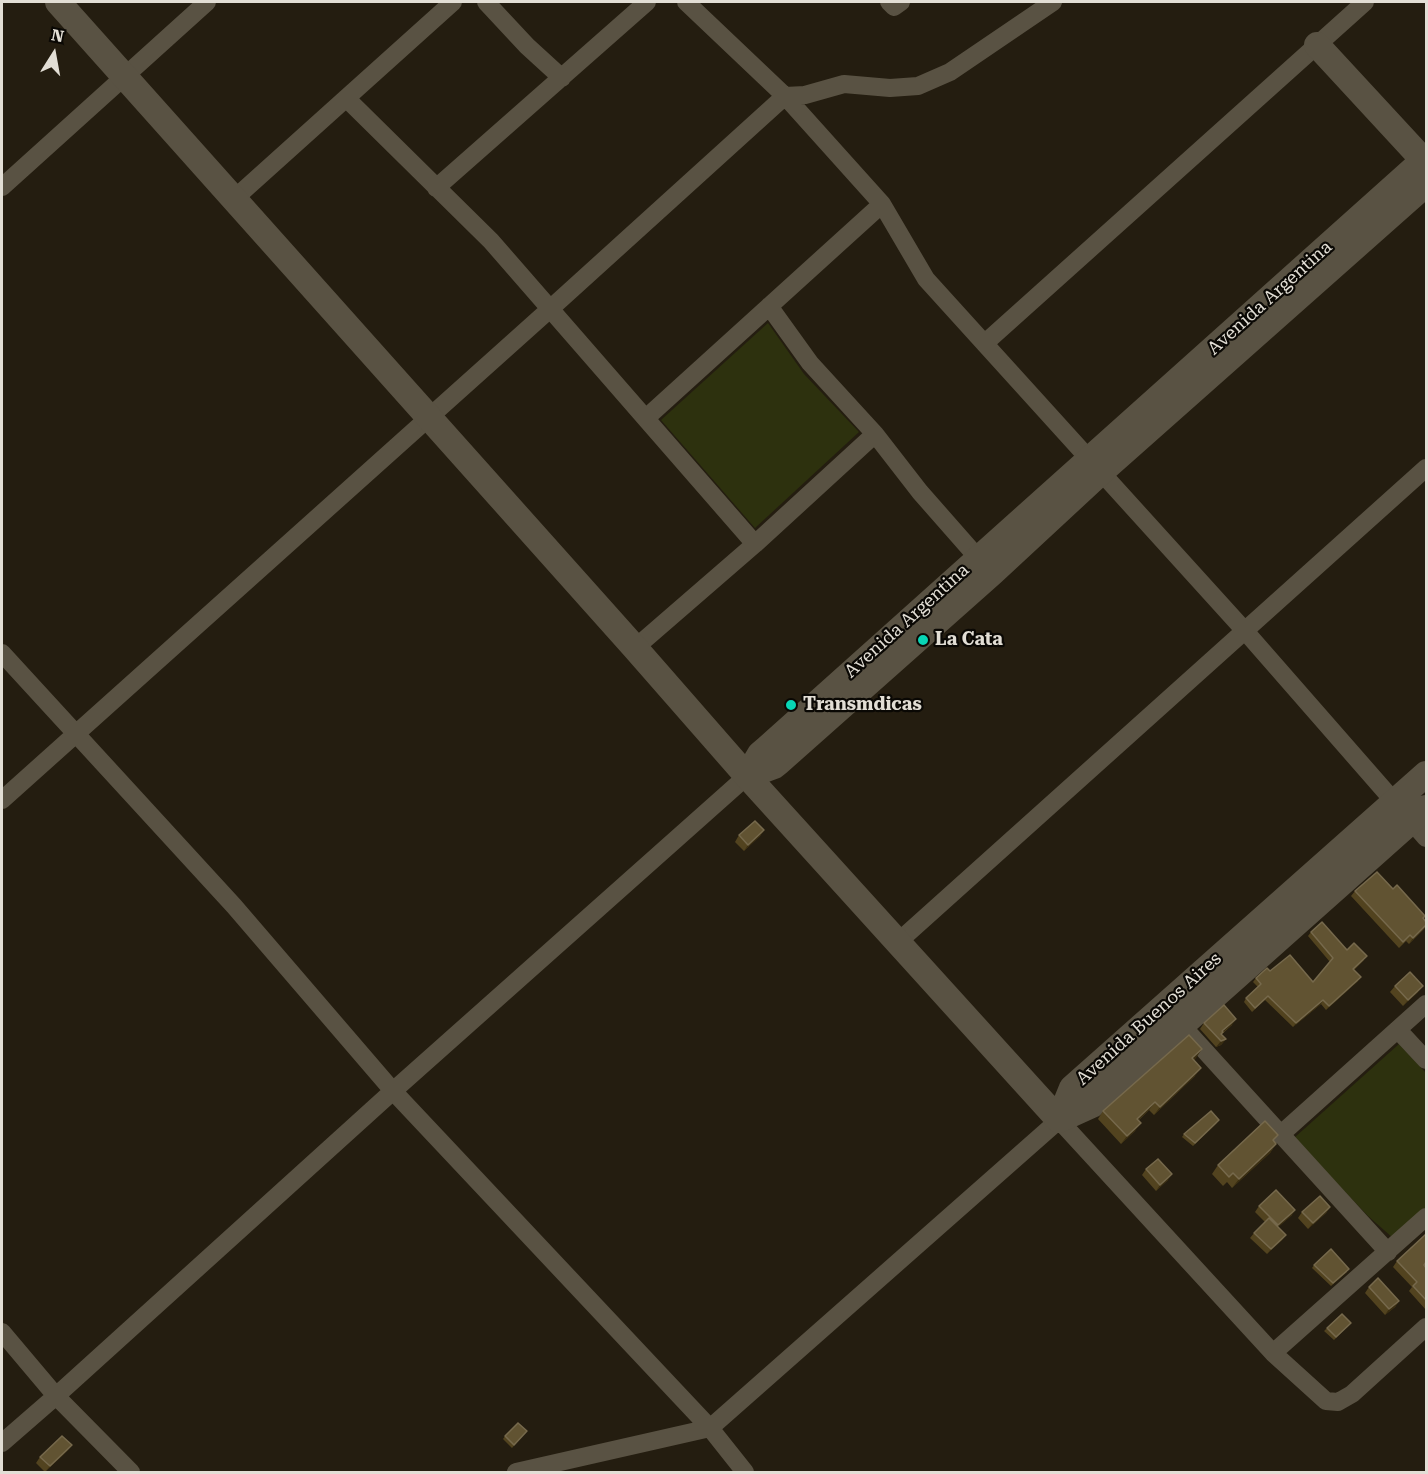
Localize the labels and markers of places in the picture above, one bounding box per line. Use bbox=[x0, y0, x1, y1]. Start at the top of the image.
place label: La Cata bbox=[935, 629, 1003, 651]
marker: La Cata bbox=[916, 633, 930, 647]
place label: Transmdicas bbox=[803, 694, 922, 716]
marker: Transmdicas bbox=[784, 698, 798, 712]

